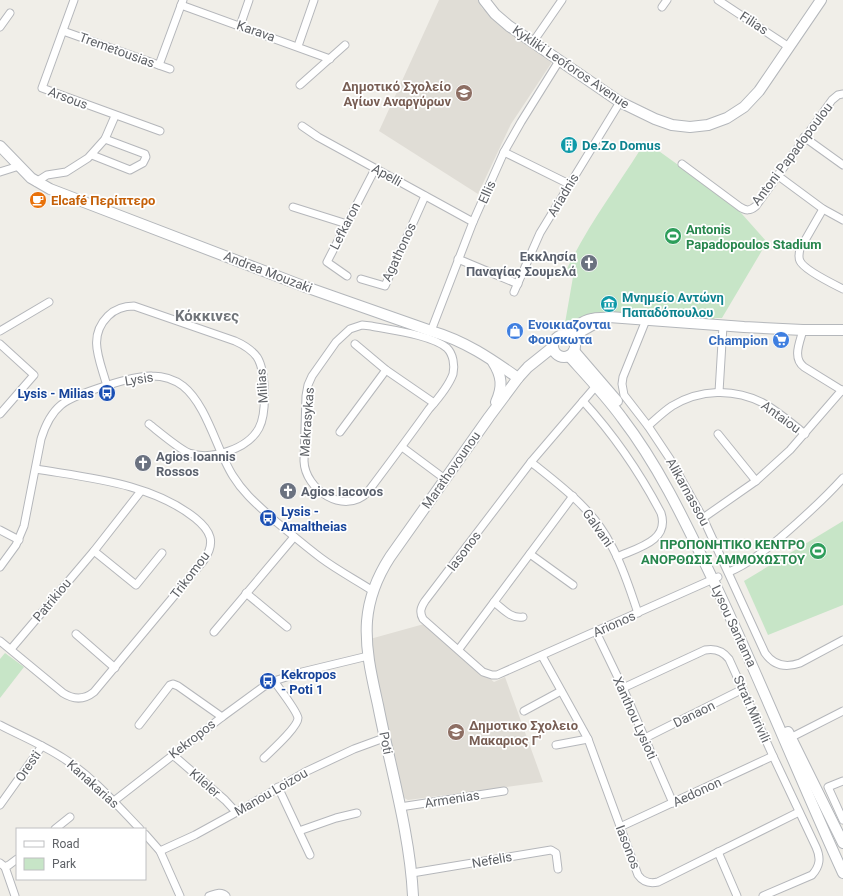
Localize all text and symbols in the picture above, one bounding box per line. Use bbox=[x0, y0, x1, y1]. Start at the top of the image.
street label: Filias bbox=[737, 8, 771, 38]
street label: Karava bbox=[235, 17, 277, 45]
street label: Kykliki Leoforos Avenue bbox=[510, 22, 632, 112]
street label: Tremetousias bbox=[77, 29, 157, 71]
place label: Δημοτικό Σχολείο Αγίων Αναργύρων bbox=[342, 79, 451, 109]
school or university icon: Δημοτικό Σχολείο Αγίων Αναργύρων bbox=[454, 83, 474, 103]
street label: Arsous bbox=[46, 84, 90, 112]
street label: Antoni Papadopoulou bbox=[748, 100, 836, 208]
building icon: De.Zo Domus bbox=[559, 135, 579, 155]
place label: De.Zo Domus bbox=[582, 138, 661, 153]
street label: Apelli bbox=[369, 161, 405, 189]
street label: Ariadnis bbox=[544, 171, 582, 219]
street label: Ellis bbox=[475, 178, 499, 206]
cafe icon: Elcafé Περίπτερο bbox=[28, 190, 48, 210]
place label: Elcafé Περίπτερο bbox=[51, 193, 155, 208]
street label: Lefkaron bbox=[327, 200, 363, 252]
street label: Agathonos bbox=[379, 220, 419, 284]
place label: Antonis Papadopoulos Stadium bbox=[686, 222, 821, 252]
sports icon: Antonis Papadopoulos Stadium bbox=[663, 226, 683, 246]
street label: Andrea Mouzaki bbox=[222, 248, 314, 296]
place label: Εκκλησία Παναγίας Σουμελά bbox=[466, 249, 577, 279]
church icon: Εκκλησία Παναγίας Σουμελά bbox=[579, 253, 599, 273]
place label: Μνημείο Αντώνη Παπαδόπουλου bbox=[622, 290, 724, 320]
museum icon: Μνημείο Αντώνη Παπαδόπουλου bbox=[599, 294, 619, 314]
district label: Κόκκινες bbox=[175, 307, 239, 325]
place label: Ενοικιαζονται Φουσκωτα bbox=[528, 317, 611, 347]
shop icon: Ενοικιαζονται Φουσκωτα bbox=[505, 321, 525, 341]
supermarket icon: Champion bbox=[771, 330, 791, 350]
place label: Champion bbox=[709, 333, 768, 348]
street label: Milias bbox=[253, 368, 271, 404]
street label: Lysis bbox=[124, 369, 155, 389]
bus stop icon: Lysis - Milias bbox=[97, 383, 117, 403]
place label: Lysis - Milias bbox=[18, 386, 94, 401]
street label: Makrasykas bbox=[297, 387, 317, 457]
street label: Antaiou bbox=[758, 398, 804, 436]
street label: Marathovounou bbox=[419, 428, 483, 512]
place label: Agios Ioannis Rossos bbox=[156, 449, 236, 479]
church icon: Agios Ioannis Rossos bbox=[133, 453, 153, 473]
street label: Alikarnassou bbox=[663, 456, 713, 528]
church icon: Agios Iacovos bbox=[278, 481, 298, 501]
place label: Agios Iacovos bbox=[301, 484, 383, 499]
place label: Lysis - Amaltheias bbox=[281, 504, 347, 534]
street label: Galvani bbox=[580, 506, 616, 550]
bus stop icon: Lysis - Amaltheias bbox=[258, 508, 278, 528]
street label: Iasonos bbox=[444, 528, 484, 574]
place label: ΠΡΟΠΟΝΗΤΙΚΟ ΚΕΝΤΡΟ ΑΝΟΡΘΩΣΙΣ ΑΜΜΟΧΩΣΤΟΥ bbox=[641, 537, 806, 567]
sports icon: ΠΡΟΠΟΝΗΤΙΚΟ ΚΕΝΤΡΟ ΑΝΟΡΘΩΣΙΣ ΑΜΜΟΧΩΣΤΟΥ bbox=[808, 541, 828, 561]
street label: Trikomou bbox=[168, 549, 212, 601]
street label: Patrikiou bbox=[30, 576, 74, 624]
street label: Lysou Santama bbox=[708, 583, 760, 669]
street label: Arionos bbox=[591, 608, 638, 640]
place label: Kekropos - Poti 1 bbox=[281, 667, 337, 697]
bus stop icon: Kekropos - Poti 1 bbox=[258, 671, 278, 691]
street label: Strati Mirivili bbox=[731, 673, 773, 745]
street label: Xanthou Lysioti bbox=[610, 674, 660, 762]
street label: Danaon bbox=[671, 698, 717, 730]
street label: Kekropos bbox=[166, 716, 218, 762]
place label: Δημοτικο Σχολειο Μακαριος Γ' bbox=[469, 718, 578, 748]
school or university icon: Δημοτικο Σχολειο Μακαριος Γ' bbox=[446, 722, 466, 742]
street label: Poti bbox=[376, 730, 396, 756]
street label: Oresti bbox=[12, 748, 44, 784]
street label: Kanakarias bbox=[64, 757, 122, 811]
street label: Manou Loizou bbox=[232, 765, 310, 819]
street label: Kileler bbox=[187, 766, 224, 801]
street label: Aedonon bbox=[670, 774, 724, 810]
street label: Armenias bbox=[424, 787, 481, 811]
street label: Iasonos bbox=[613, 823, 643, 871]
legend bbox=[16, 828, 146, 880]
text: Road bbox=[52, 837, 80, 851]
street label: Nefelis bbox=[471, 849, 514, 871]
text: Park bbox=[52, 857, 77, 871]

